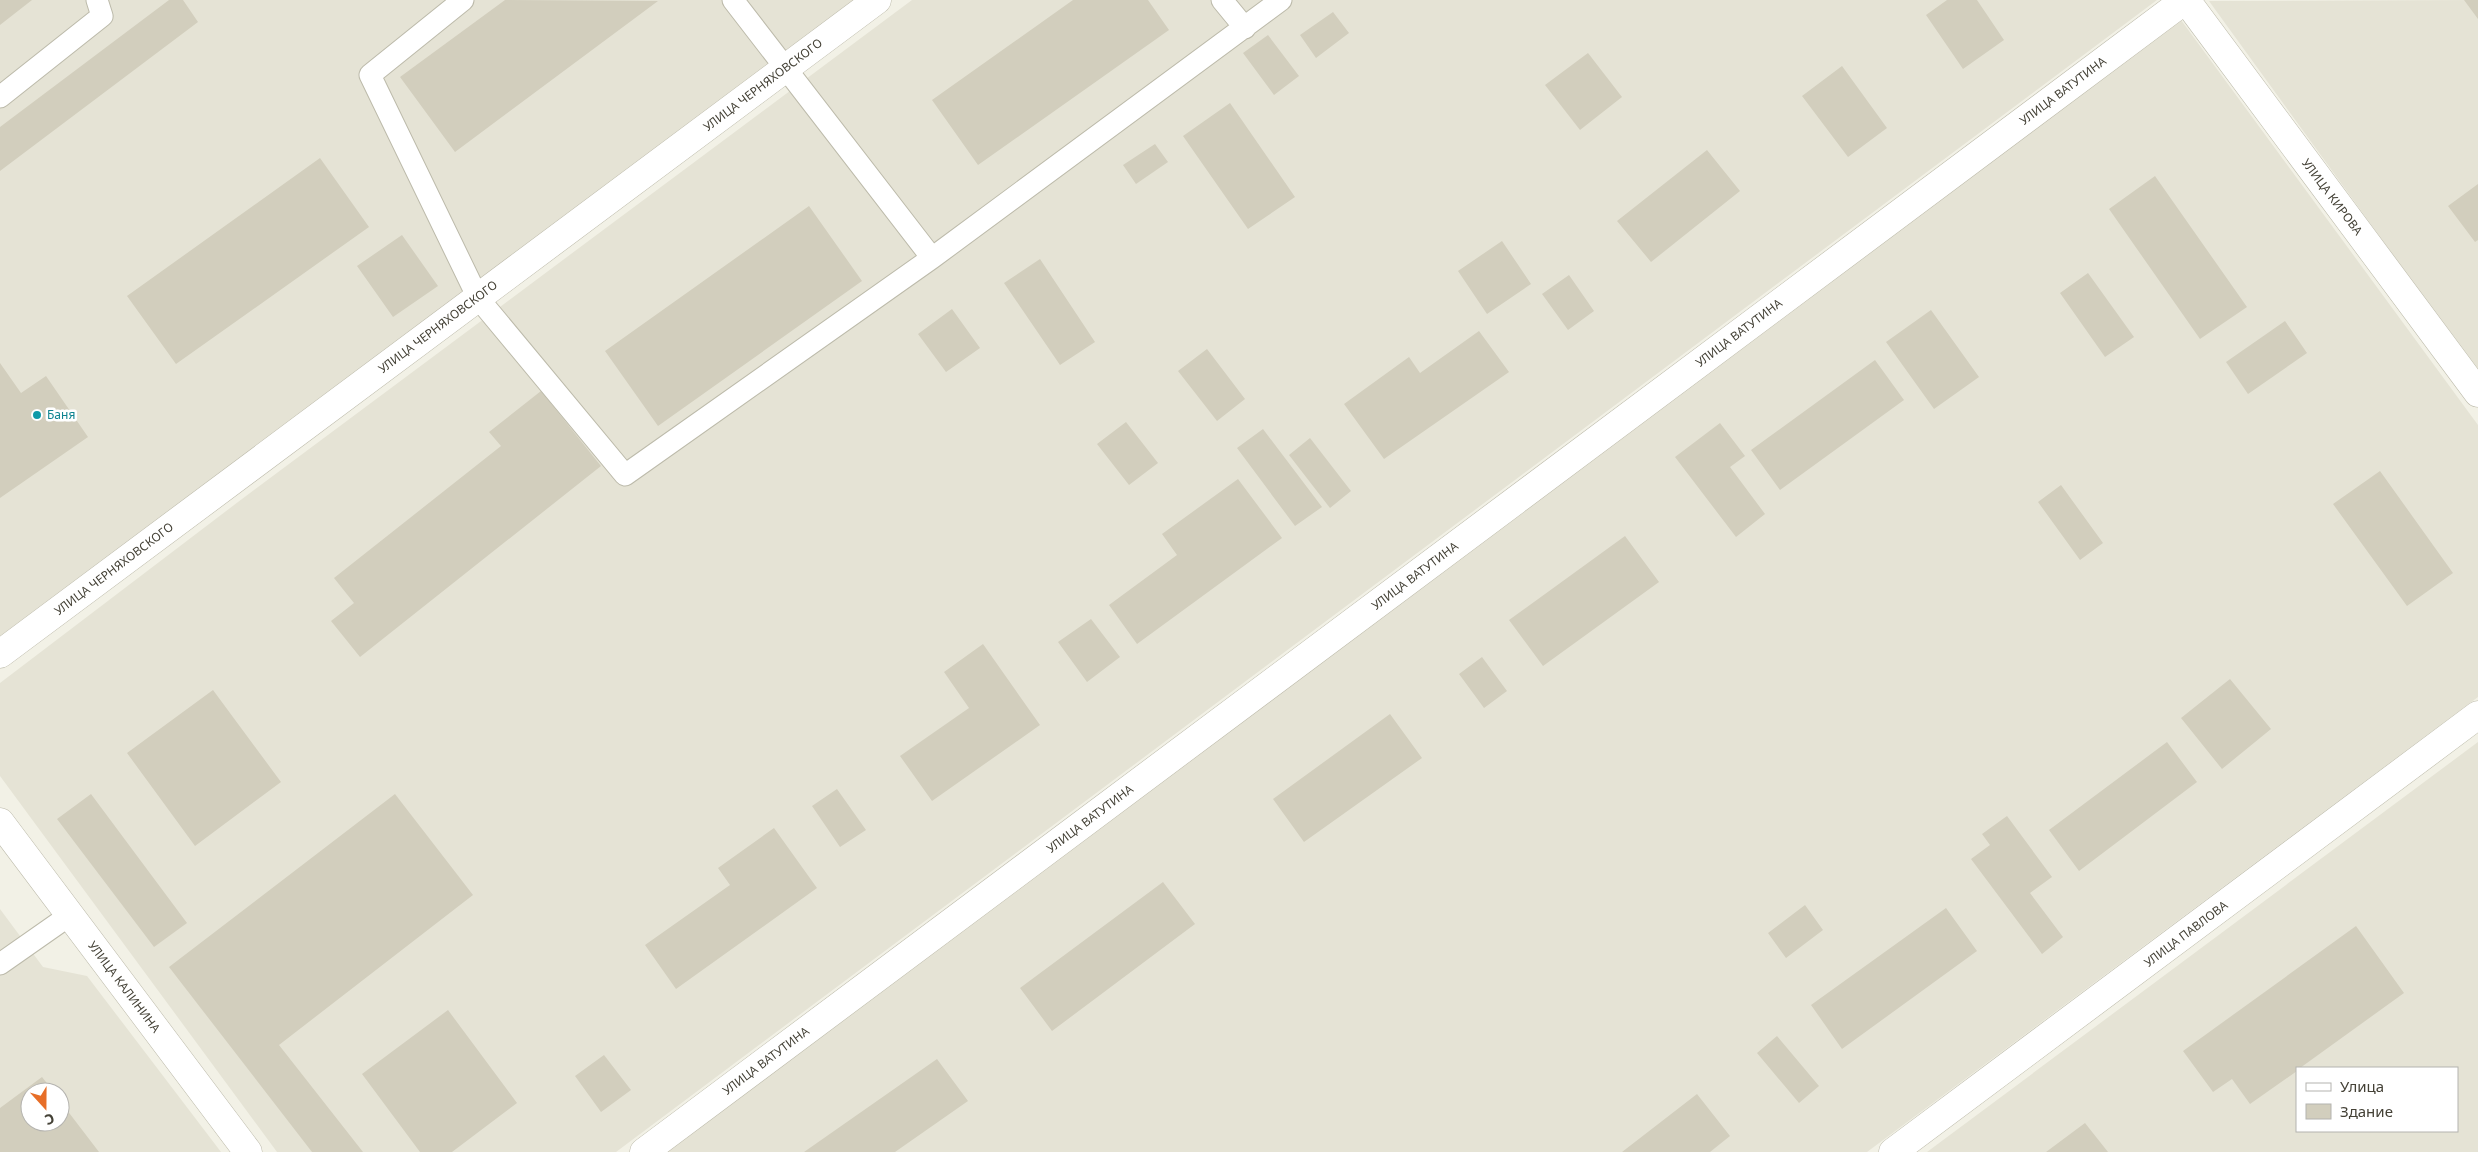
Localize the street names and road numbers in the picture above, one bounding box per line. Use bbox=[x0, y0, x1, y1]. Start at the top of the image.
street label: УЛИЦА ЧЕРНЯХОВСКОГО bbox=[700, 34, 826, 135]
street label: УЛИЦА ВАТУТИНА bbox=[2016, 52, 2110, 129]
street label: УЛИЦА КИРОВА bbox=[2298, 155, 2367, 239]
street label: УЛИЦА ЧЕРНЯХОВСКОГО bbox=[375, 276, 501, 377]
street label: УЛИЦА ВАТУТИНА bbox=[1692, 294, 1786, 371]
street label: УЛИЦА ЧЕРНЯХОВСКОГО bbox=[51, 518, 177, 619]
street label: УЛИЦА ВАТУТИНА bbox=[1368, 537, 1462, 614]
street label: УЛИЦА ВАТУТИНА bbox=[1043, 780, 1137, 857]
street label: УЛИЦА ПАВЛОВА bbox=[2140, 896, 2231, 971]
street label: УЛИЦА КАЛИНИНА bbox=[84, 937, 165, 1036]
street label: УЛИЦА ВАТУТИНА bbox=[719, 1022, 813, 1099]

